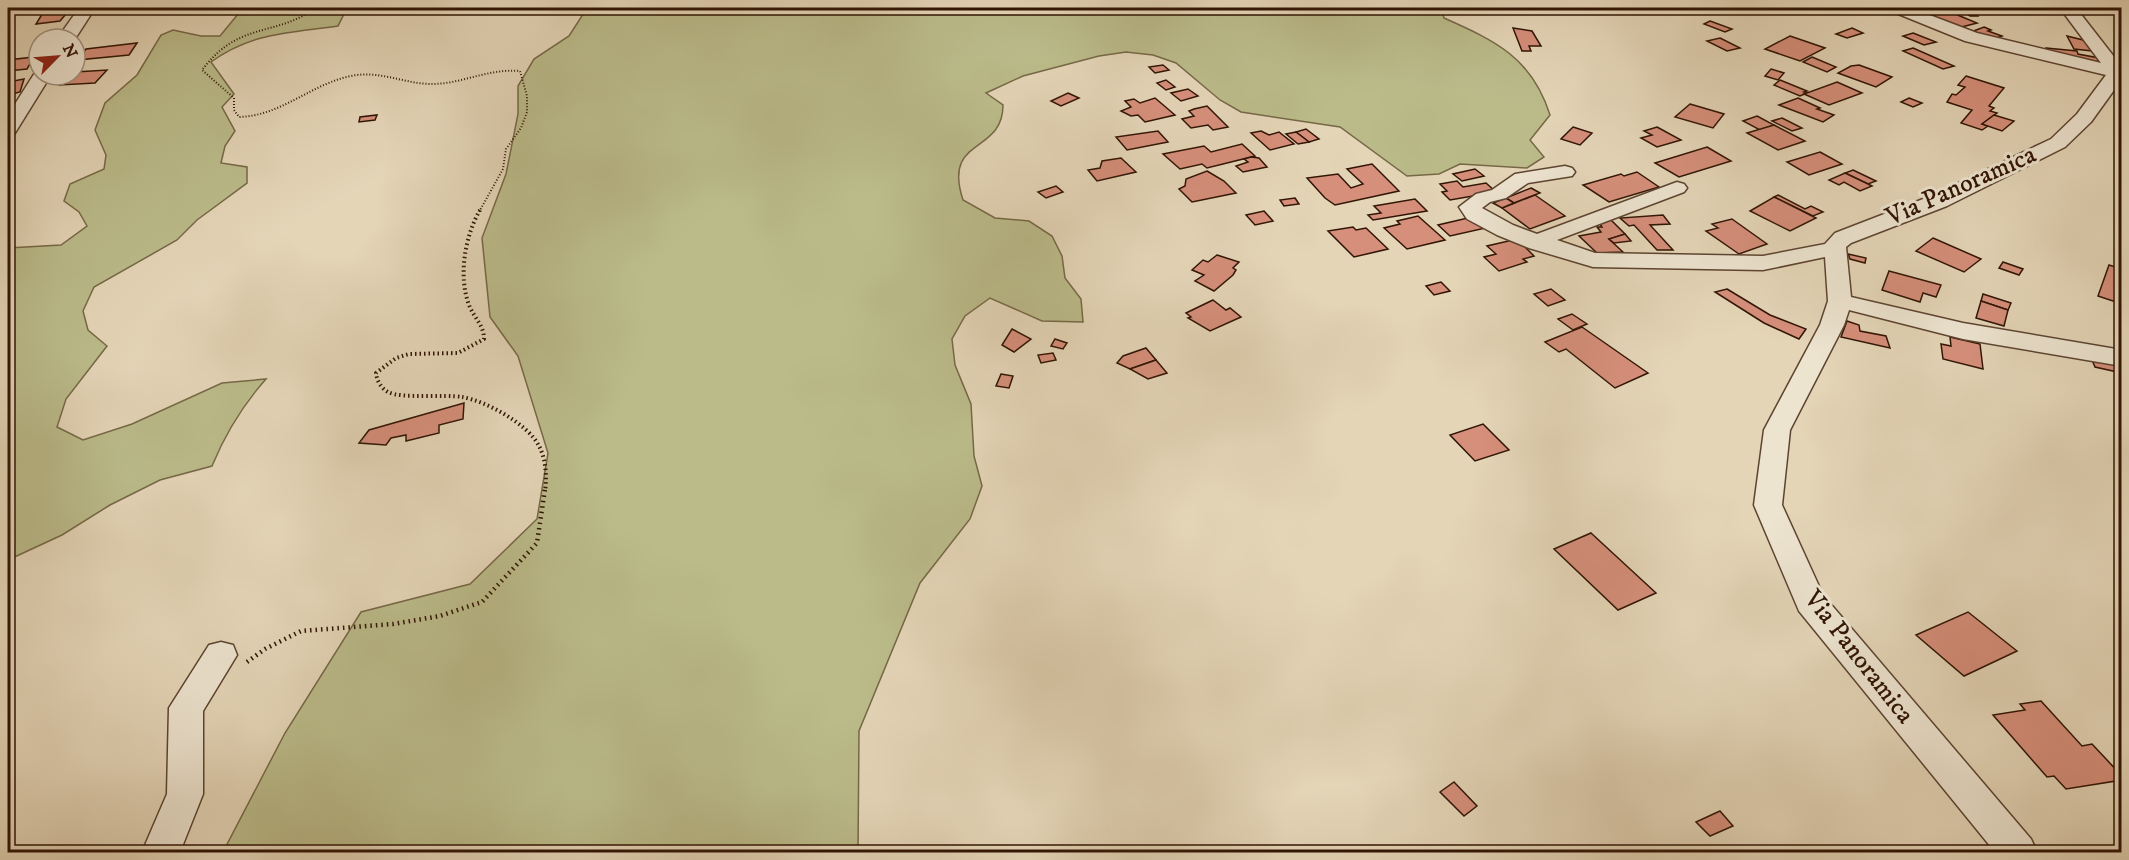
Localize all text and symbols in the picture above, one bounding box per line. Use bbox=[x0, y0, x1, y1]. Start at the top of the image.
north arrow bbox=[27, 27, 87, 87]
text: N bbox=[58, 41, 82, 61]
street label: Via Panoramica bbox=[1880, 138, 2041, 234]
street label: Via Panoramica bbox=[1796, 583, 1922, 731]

